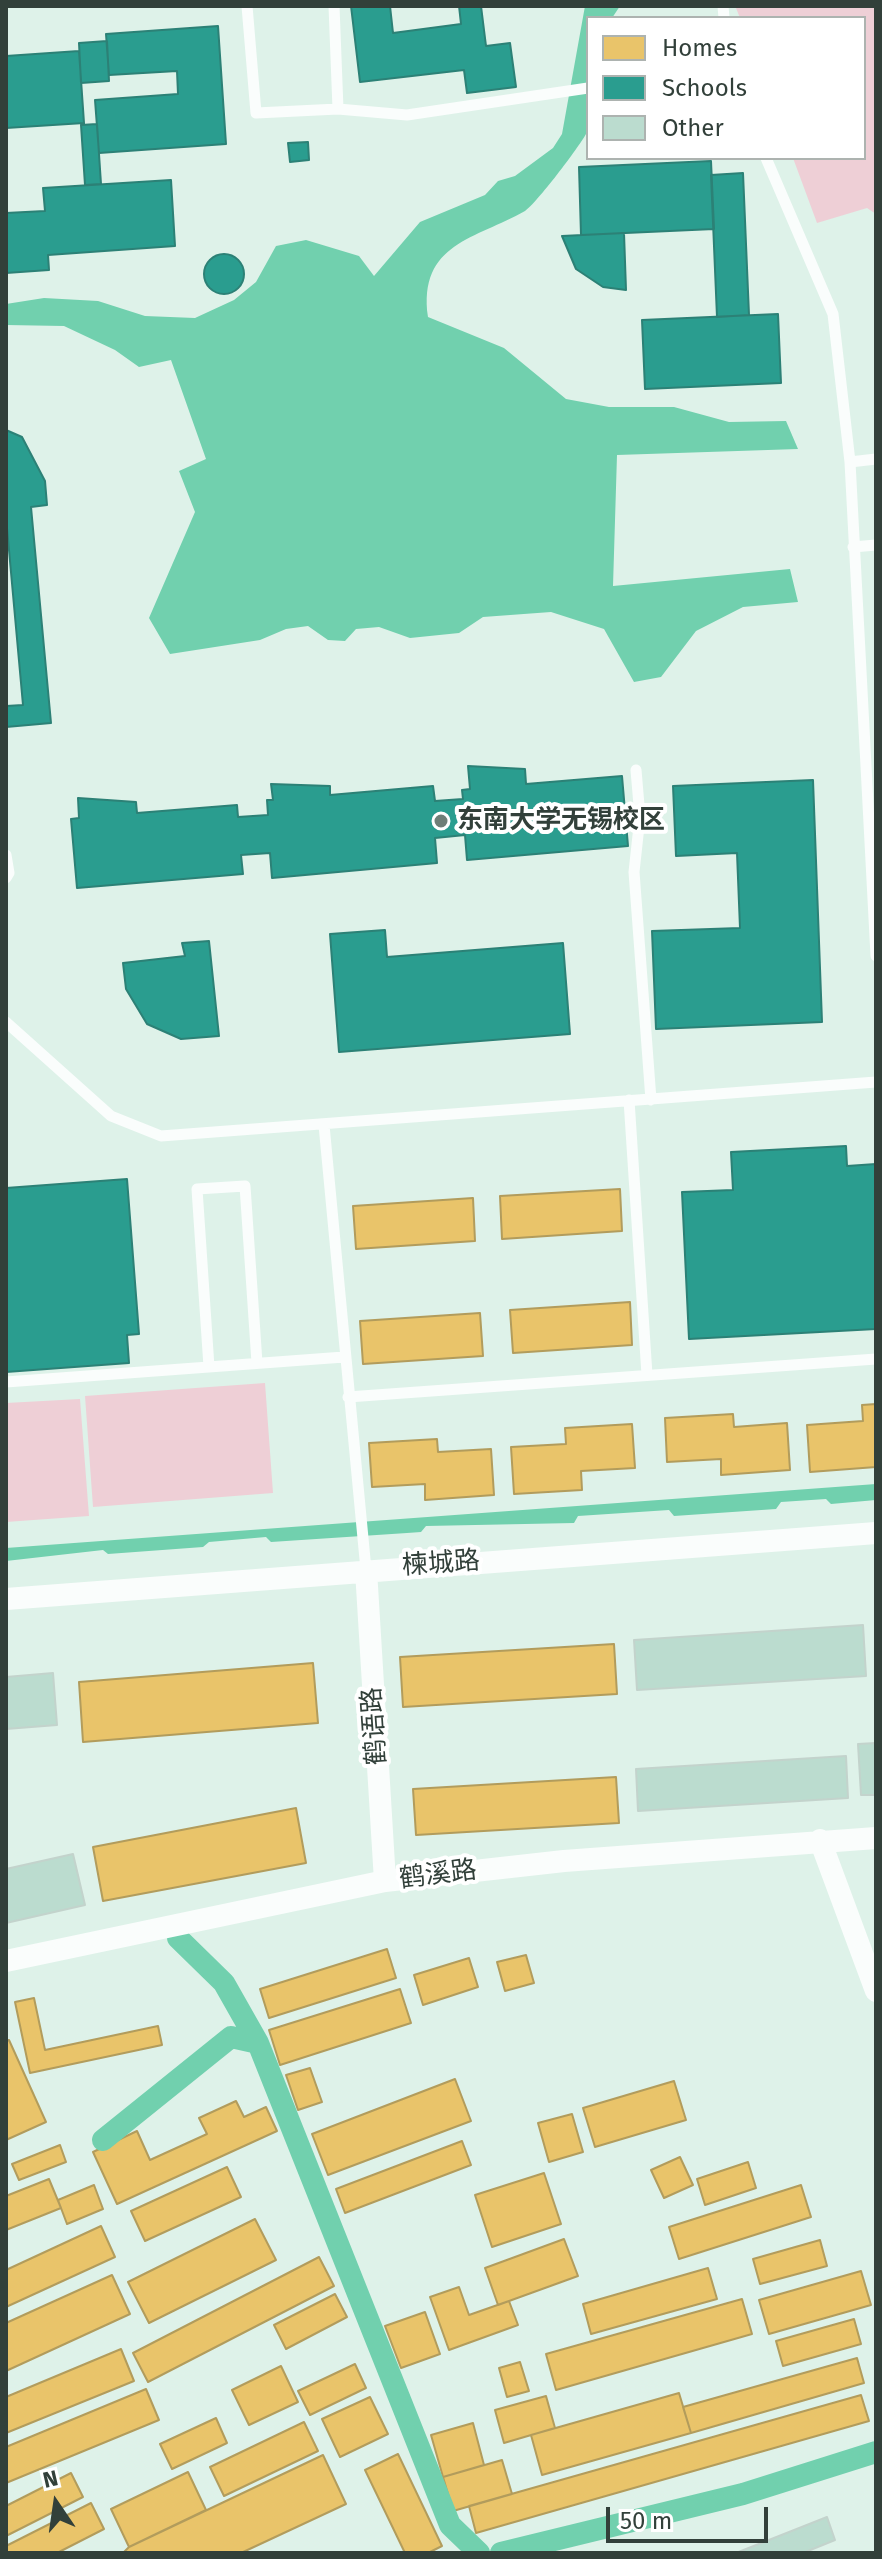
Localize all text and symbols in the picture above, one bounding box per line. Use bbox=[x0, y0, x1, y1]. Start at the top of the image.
legend bbox=[586, 16, 866, 160]
text: Homes bbox=[662, 34, 737, 62]
text: Schools bbox=[662, 74, 747, 102]
text: Other bbox=[662, 114, 724, 142]
place label: 东南大学无锡校区 bbox=[457, 805, 665, 837]
marker: 东南大学无锡校区 bbox=[432, 812, 450, 830]
street label: 楝城路 bbox=[401, 1546, 481, 1582]
street label: 鹤语路 bbox=[357, 1686, 393, 1766]
street label: 鹤溪路 bbox=[397, 1855, 479, 1895]
north arrow bbox=[16, 2463, 96, 2543]
text: N bbox=[40, 2464, 61, 2494]
scale bar bbox=[610, 2491, 772, 2541]
text: 50 m bbox=[620, 2507, 672, 2535]

